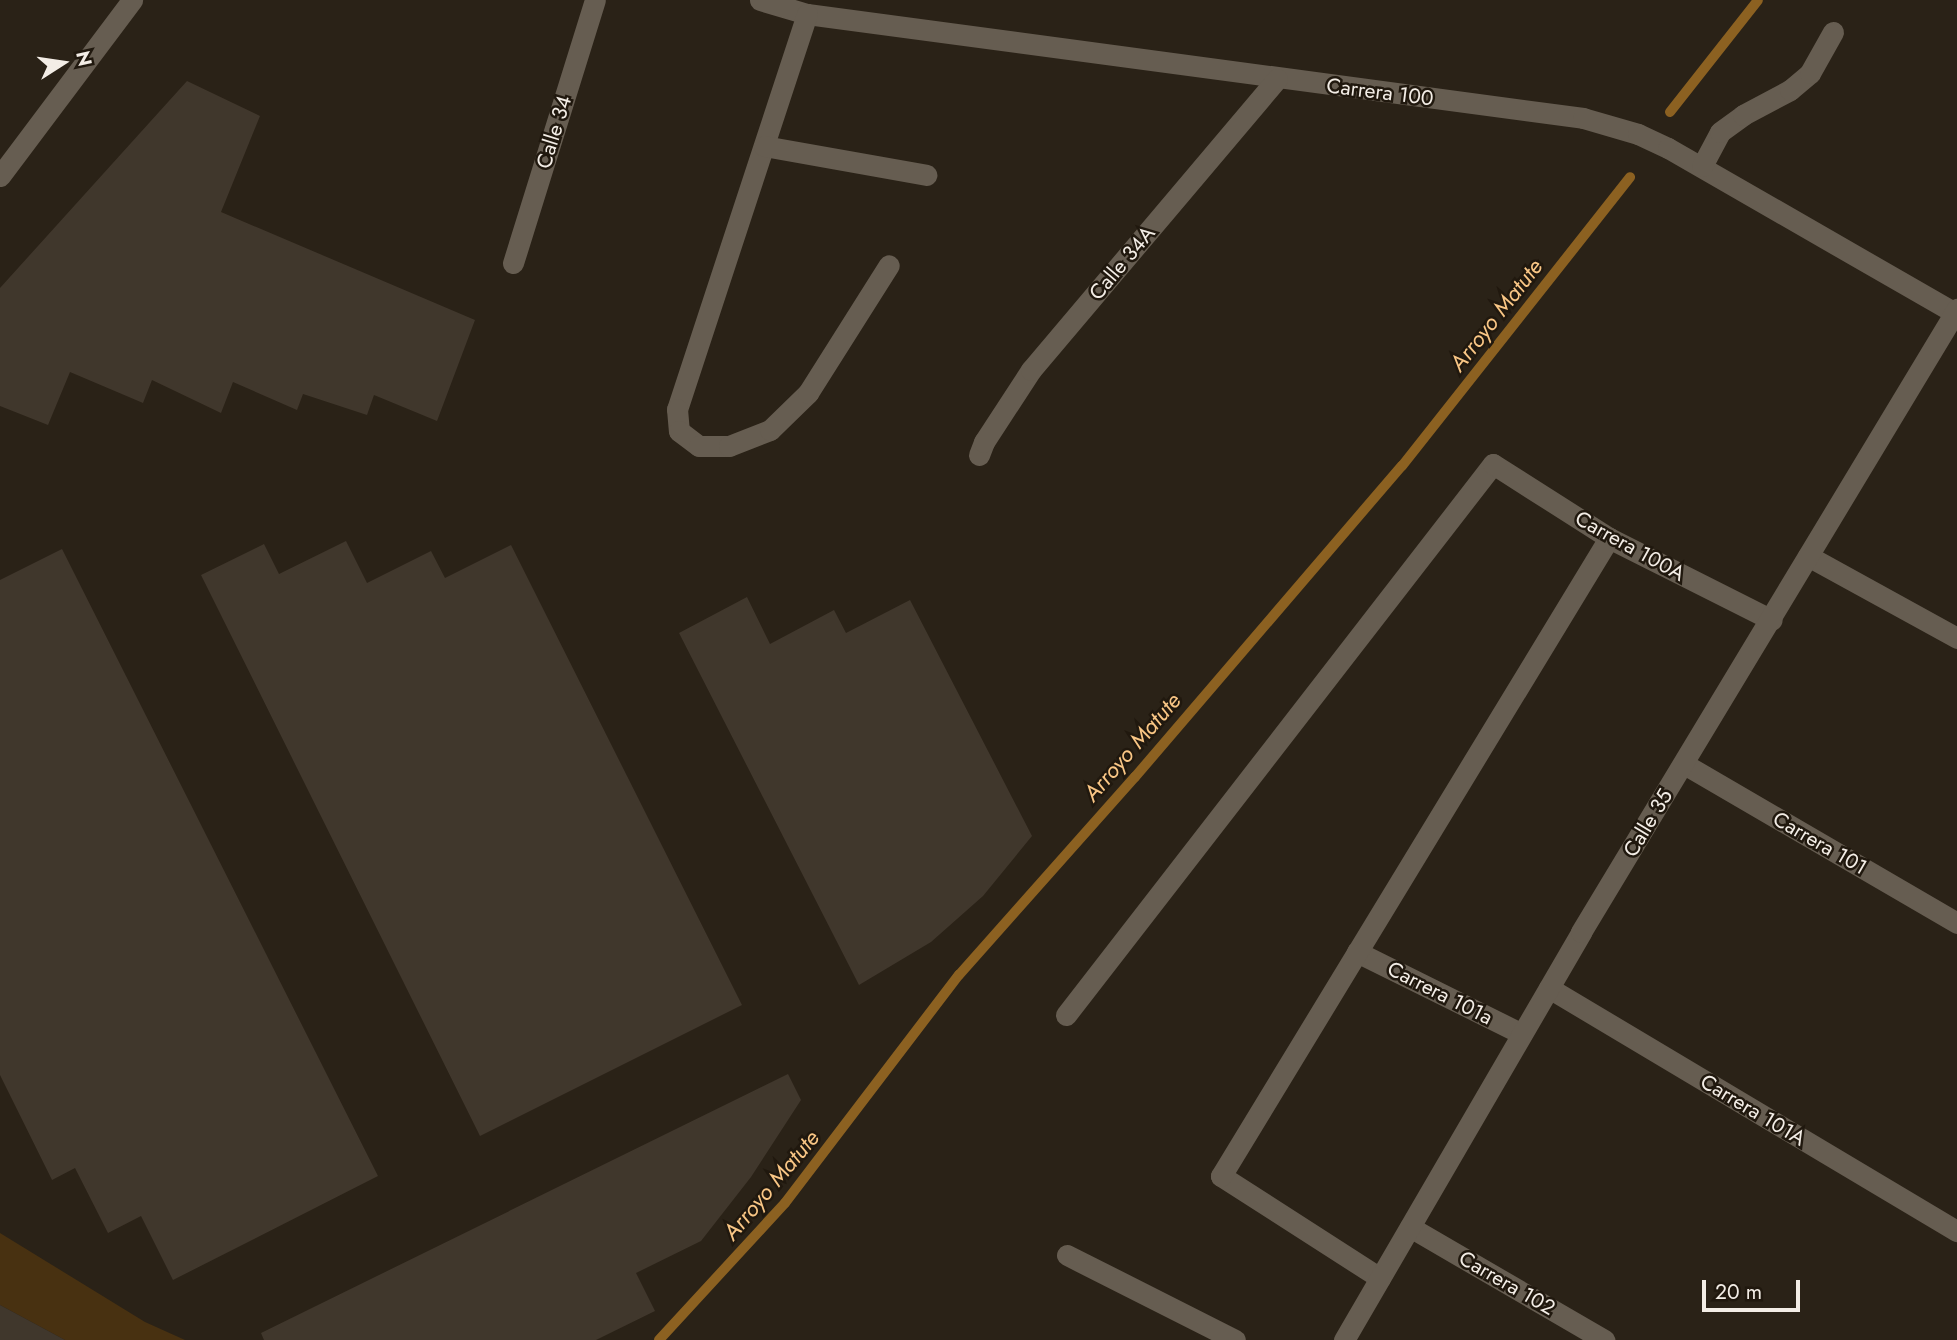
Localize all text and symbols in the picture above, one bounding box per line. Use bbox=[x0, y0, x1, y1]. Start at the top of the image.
north arrow bbox=[28, 28, 98, 98]
text: N bbox=[69, 48, 99, 69]
street label: Carrera 100 bbox=[1325, 73, 1435, 111]
street label: Calle 34 bbox=[531, 92, 577, 172]
street label: Calle 34A bbox=[1084, 221, 1160, 305]
water label: Arroyo Matute bbox=[1444, 253, 1548, 377]
street label: Carrera 100A bbox=[1571, 506, 1689, 586]
water label: Arroyo Matute bbox=[1077, 687, 1187, 807]
street label: Calle 35 bbox=[1618, 785, 1678, 861]
street label: Carrera 101 bbox=[1768, 806, 1872, 880]
street label: Carrera 101a bbox=[1383, 956, 1497, 1030]
street label: Carrera 101A bbox=[1696, 1069, 1810, 1151]
water label: Arroyo Matute bbox=[717, 1124, 825, 1246]
street label: Carrera 102 bbox=[1454, 1245, 1560, 1321]
scale bar bbox=[1705, 1266, 1803, 1310]
text: 20 m bbox=[1715, 1277, 1762, 1307]

